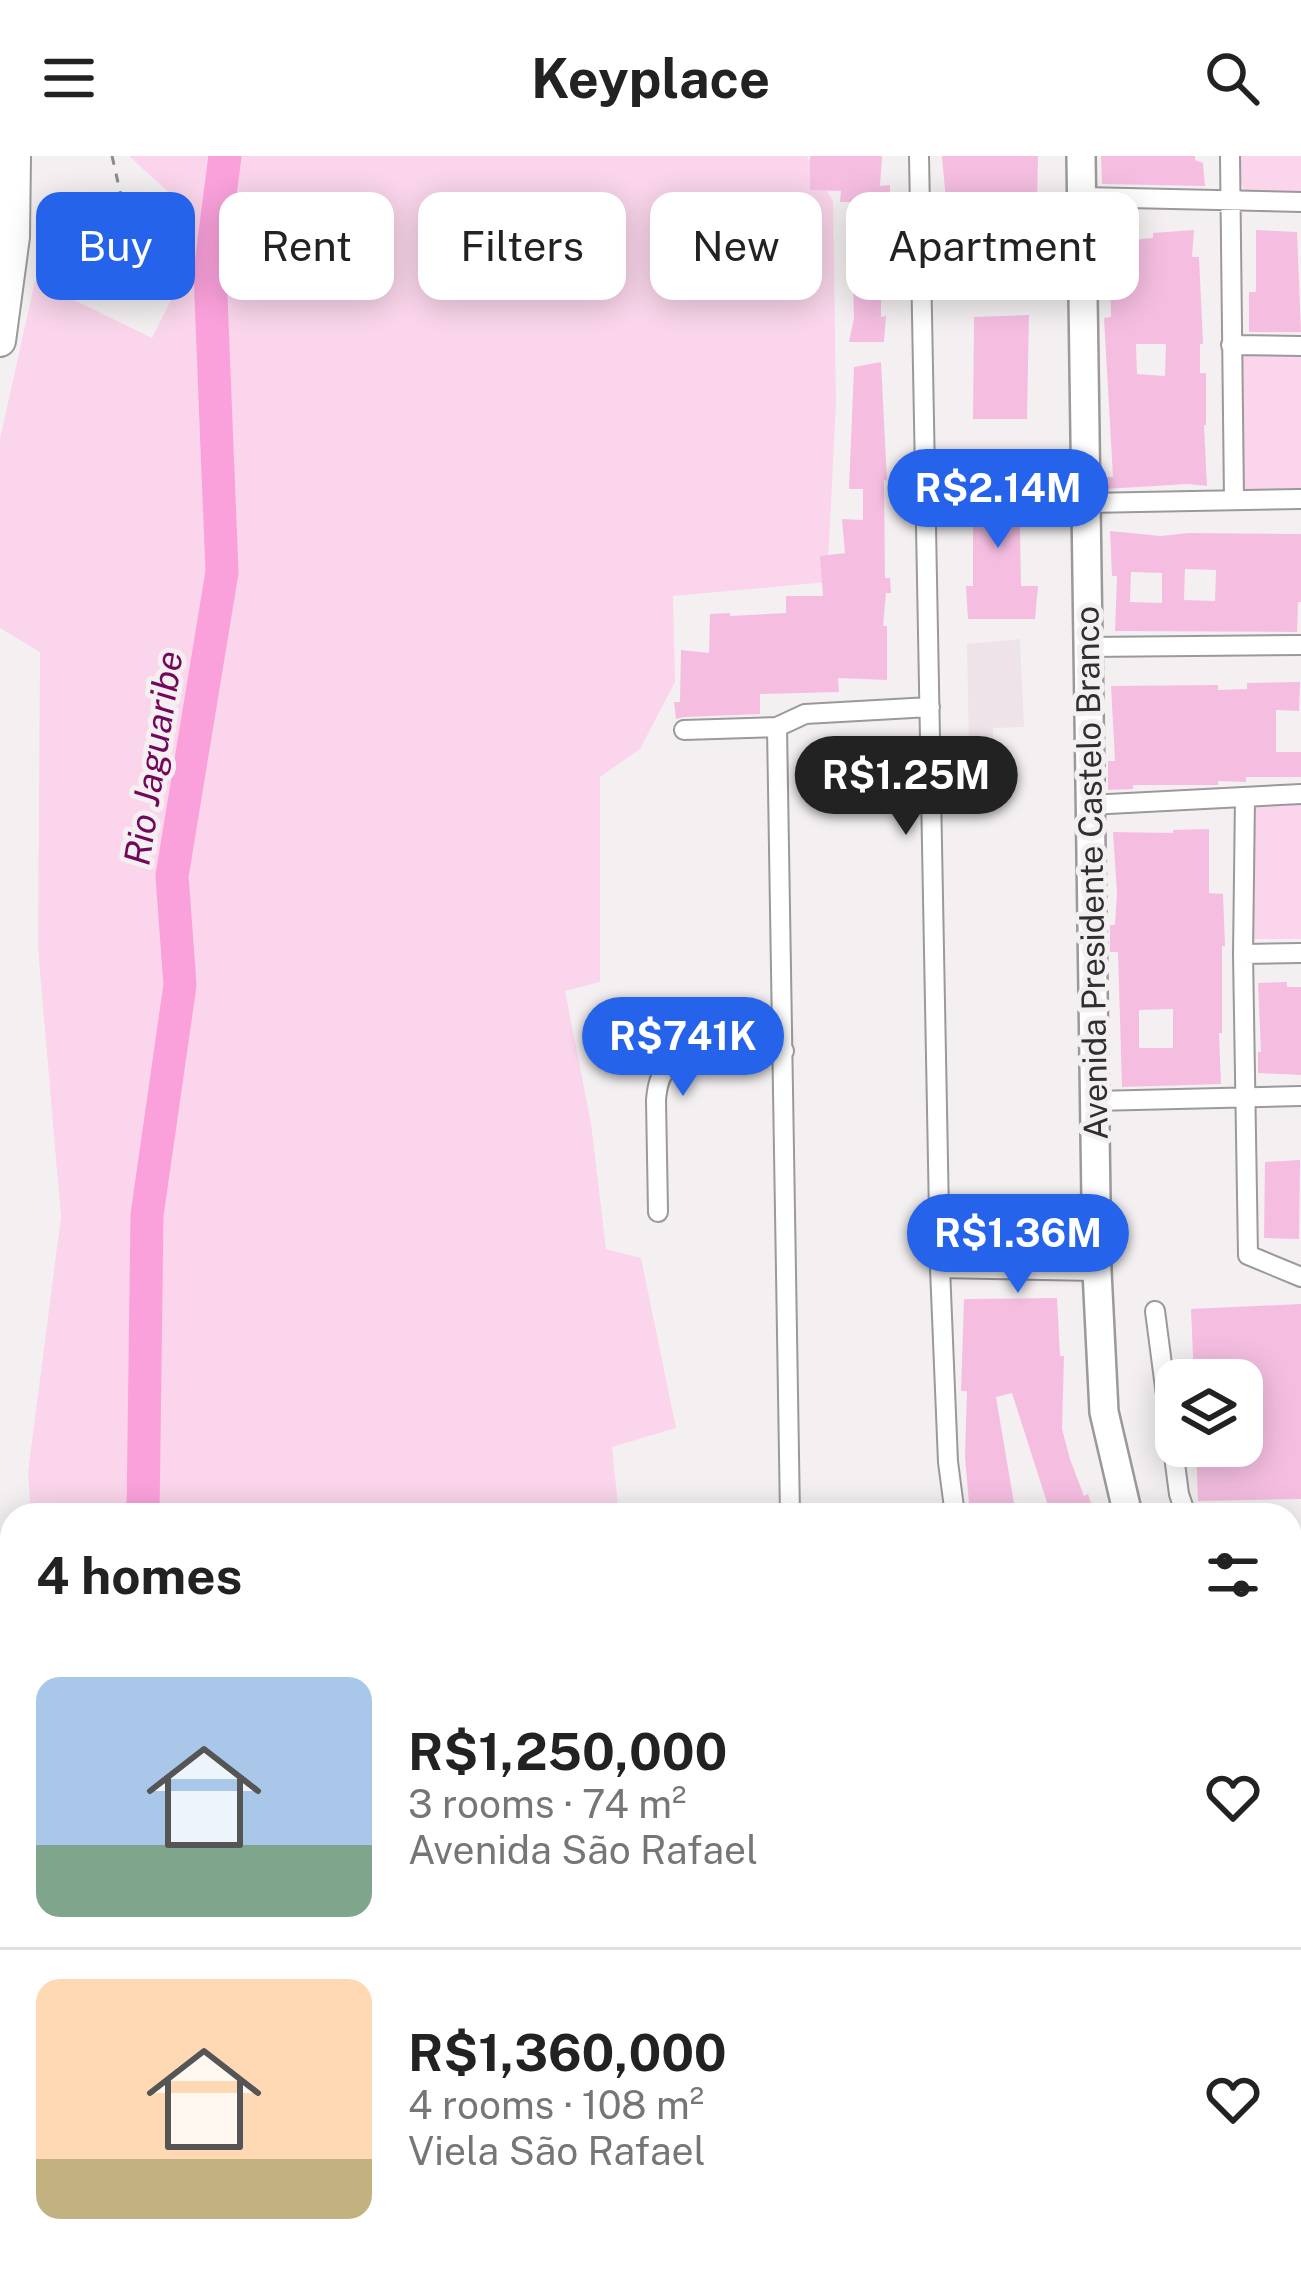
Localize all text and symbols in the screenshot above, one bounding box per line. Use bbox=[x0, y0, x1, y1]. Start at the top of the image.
icon: menu bbox=[36, 45, 102, 111]
icon: search bbox=[1199, 45, 1265, 111]
text: Keyplace bbox=[531, 47, 770, 110]
chip: Buy bbox=[36, 192, 195, 300]
chip: Rent bbox=[219, 192, 394, 300]
chip: Filters bbox=[418, 192, 626, 300]
chip: New bbox=[650, 192, 822, 300]
chip: Apartment bbox=[846, 192, 1139, 300]
pin: R$2.14M bbox=[887, 449, 1109, 551]
text: R$2.14M bbox=[914, 465, 1082, 511]
street label: Avenida Presidente Castelo Branco bbox=[1067, 606, 1115, 1140]
water label: Rio Jaguaribe bbox=[115, 648, 191, 868]
pin: R$1.25M bbox=[795, 736, 1017, 838]
text: R$1.25M bbox=[822, 752, 990, 798]
pin: R$741K bbox=[585, 997, 781, 1099]
text: R$741K bbox=[609, 1013, 757, 1059]
pin: R$1.36M bbox=[907, 1194, 1129, 1296]
text: R$1.36M bbox=[934, 1210, 1102, 1256]
map controls bbox=[1155, 1359, 1263, 1467]
button: layers bbox=[1155, 1359, 1263, 1467]
icon: filters bbox=[1200, 1542, 1266, 1608]
text: 4 homes bbox=[36, 1546, 242, 1605]
text: R$1,250,000 bbox=[408, 1722, 727, 1781]
icon: home bbox=[132, 1725, 276, 1869]
icon: heart bbox=[1200, 1764, 1266, 1830]
text: 3 rooms · 74 m² bbox=[408, 1781, 686, 1827]
text: Avenida São Rafael bbox=[408, 1827, 758, 1873]
text: R$1,360,000 bbox=[408, 2023, 727, 2082]
icon: home bbox=[132, 2027, 276, 2171]
icon: heart bbox=[1200, 2066, 1266, 2132]
text: 4 rooms · 108 m² bbox=[408, 2082, 704, 2128]
text: Viela São Rafael bbox=[408, 2128, 705, 2174]

